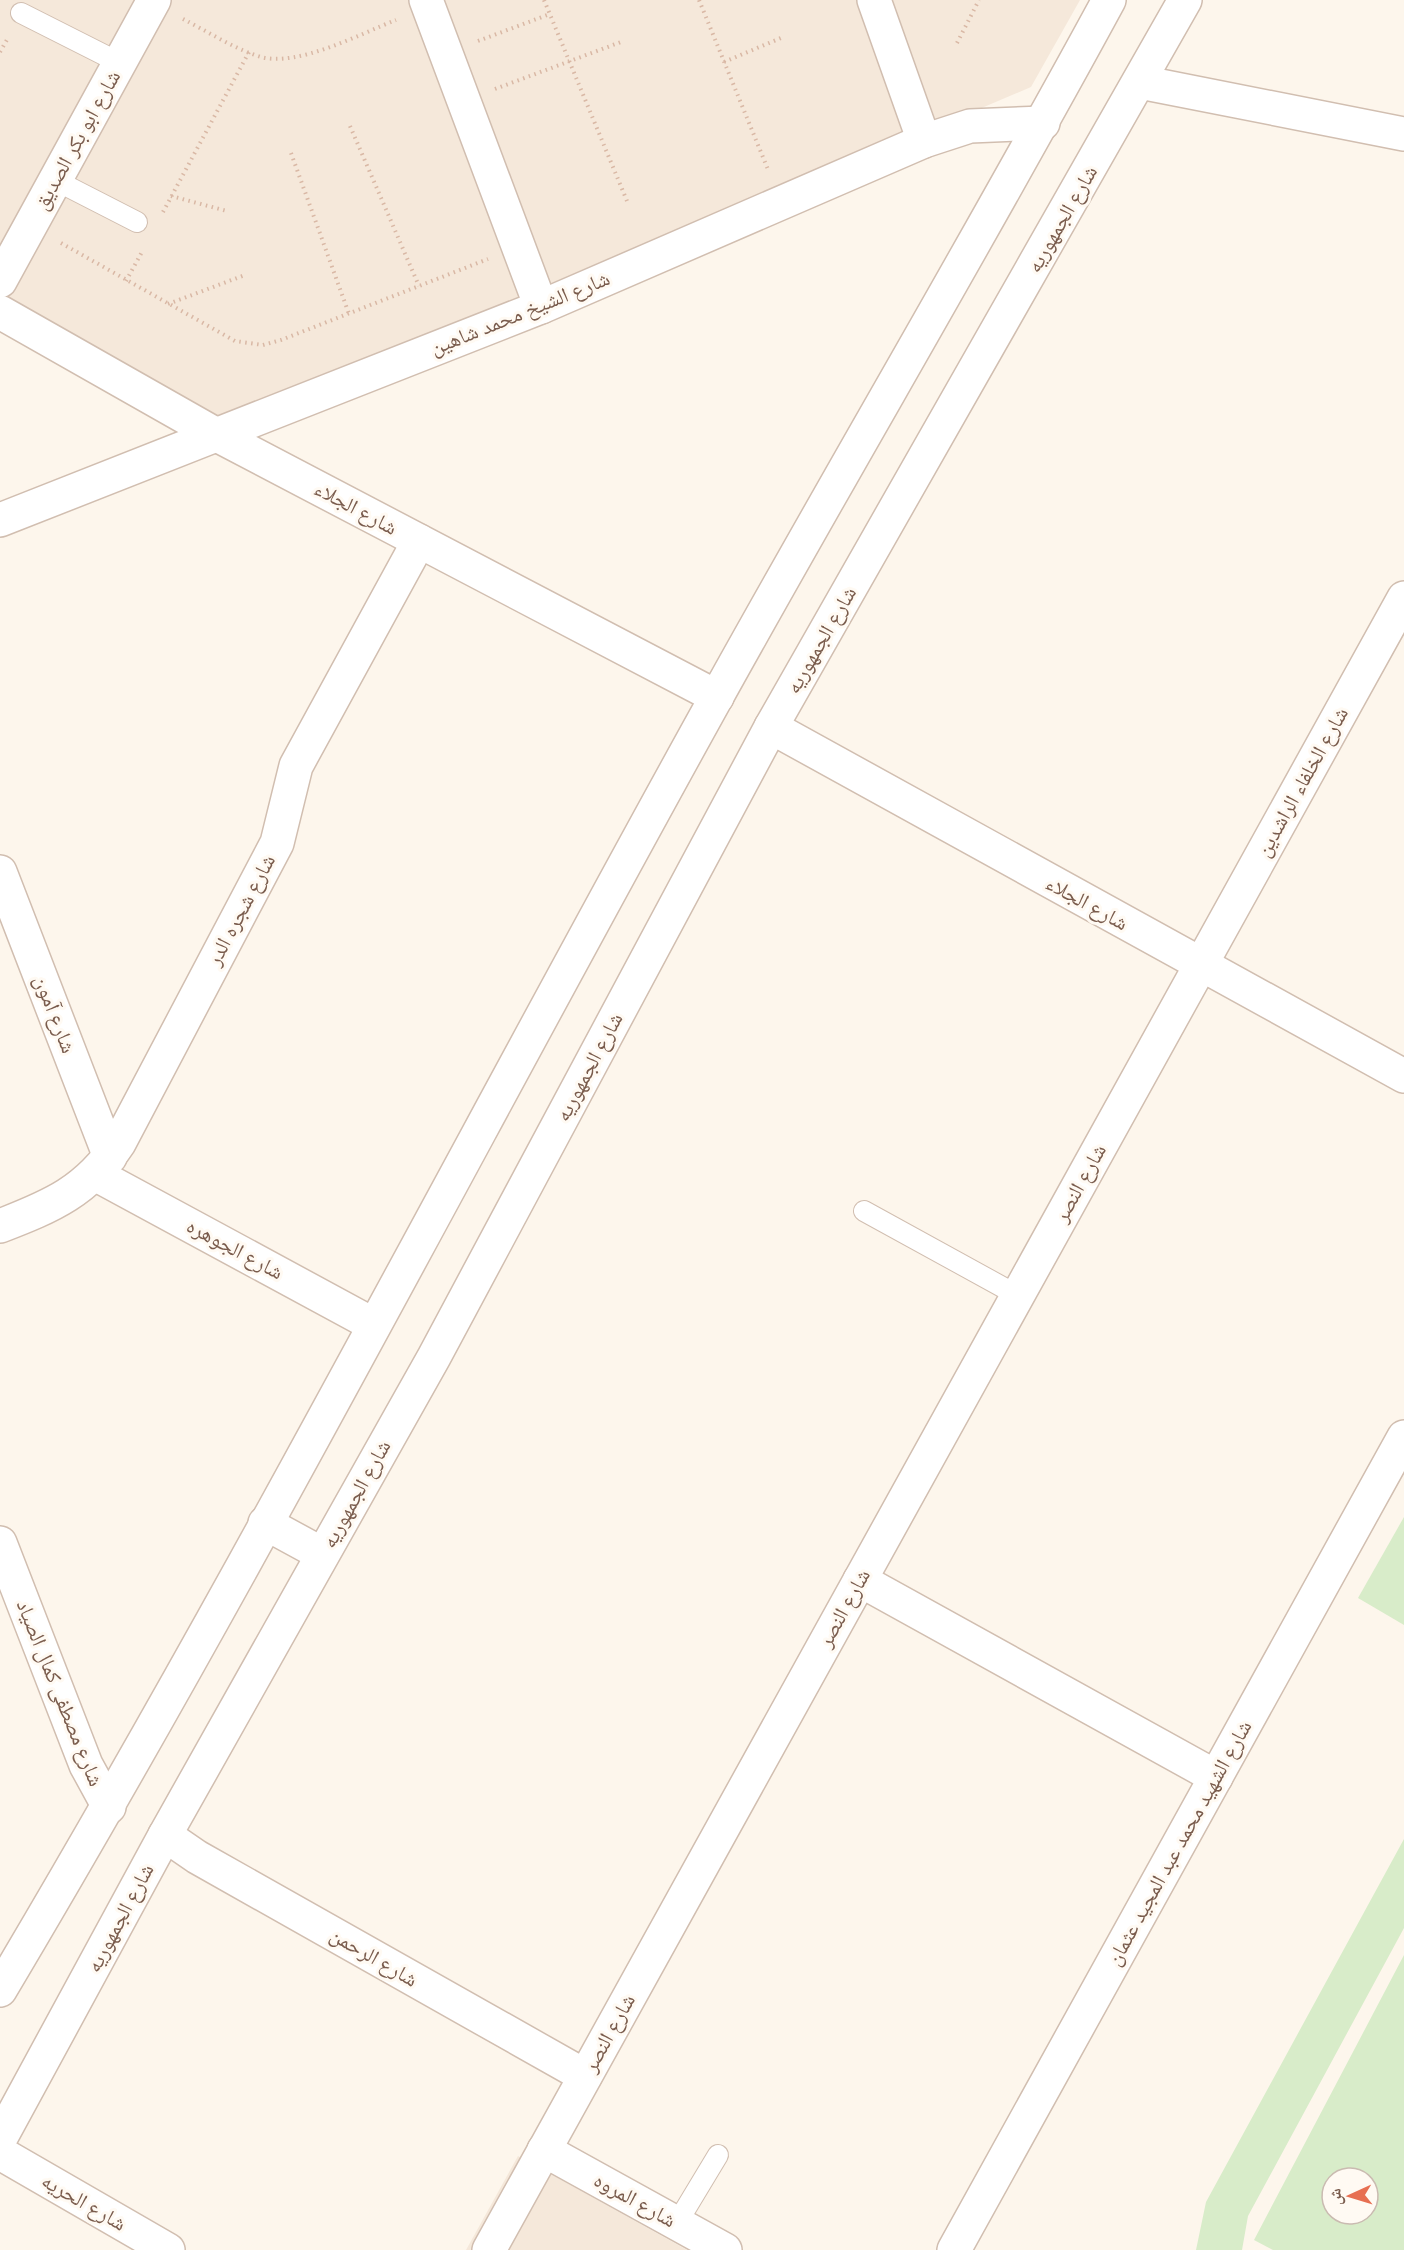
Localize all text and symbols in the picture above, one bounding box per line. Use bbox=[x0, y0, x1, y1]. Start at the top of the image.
street label: شارع ابو بكر الصديق bbox=[28, 66, 126, 214]
street label: شارع الجمهوريه bbox=[1021, 161, 1103, 277]
street label: شارع الشيخ محمد شاهين bbox=[426, 265, 614, 361]
street label: شارع الجلاء bbox=[310, 475, 402, 541]
street label: شارع الجمهوريه bbox=[780, 582, 862, 698]
street label: شارع الخلفاء الراشدين bbox=[1250, 703, 1354, 861]
street label: شارع شجره الدر bbox=[200, 850, 281, 971]
street label: شارع الجلاء bbox=[1041, 870, 1133, 936]
street label: شارع آمون bbox=[28, 971, 82, 1057]
street label: شارع الجمهوريه bbox=[549, 1008, 629, 1126]
street label: شارع النصر bbox=[1047, 1139, 1112, 1227]
street label: شارع الجوهره bbox=[182, 1213, 288, 1285]
street label: شارع الجمهوريه bbox=[316, 1435, 396, 1553]
street label: شارع النصر bbox=[811, 1564, 876, 1652]
street label: شارع مصطفى كمال الصياد bbox=[11, 1596, 109, 1790]
street label: شارع الشهيد محمد عبد المجيد عثمان bbox=[1101, 1716, 1257, 1970]
street label: شارع الجمهوريه bbox=[80, 1859, 160, 1977]
street label: شارع الرحمن bbox=[325, 1921, 423, 1993]
street label: شارع النصر bbox=[576, 1989, 641, 2077]
north arrow bbox=[1320, 2166, 1380, 2226]
street label: شارع الحريه bbox=[37, 2167, 131, 2237]
street label: شارع المروه bbox=[589, 2167, 681, 2233]
text: ش bbox=[1325, 2188, 1346, 2206]

